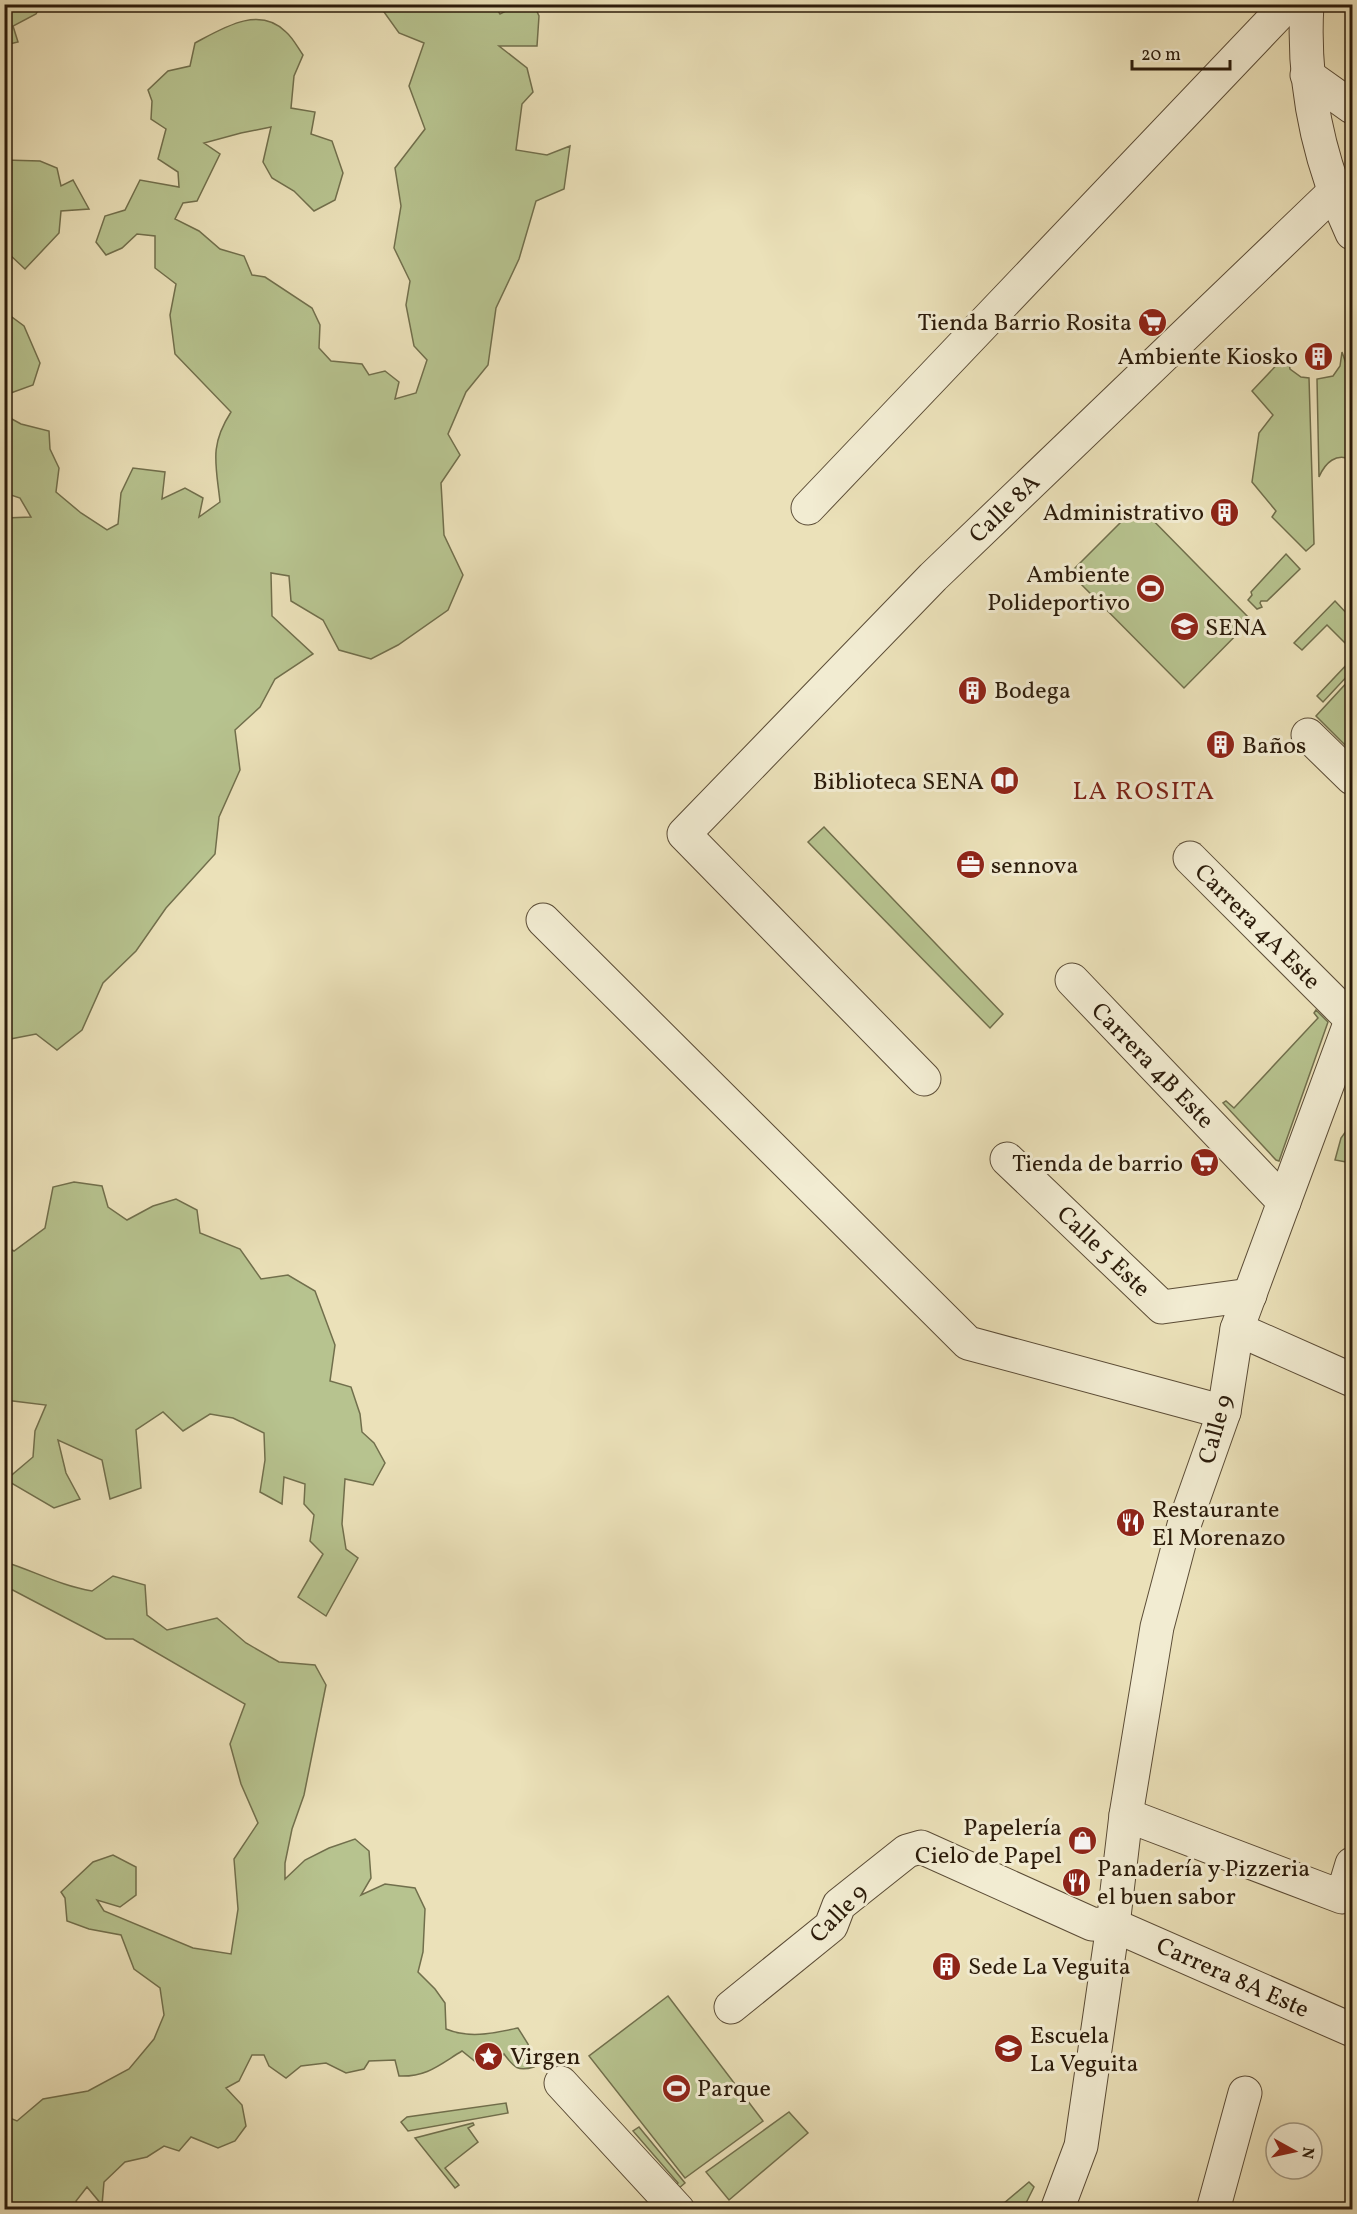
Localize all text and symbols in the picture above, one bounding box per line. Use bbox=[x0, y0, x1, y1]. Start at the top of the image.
scale bar bbox=[1132, 33, 1230, 71]
text: 20 m bbox=[1141, 43, 1181, 68]
supermarket icon: Tienda Barrio Rosita bbox=[1137, 306, 1169, 338]
place label: Tienda Barrio Rosita bbox=[918, 307, 1132, 341]
building icon: Ambiente Kiosko bbox=[1303, 340, 1335, 372]
place label: Ambiente Kiosko bbox=[1117, 341, 1298, 375]
street label: Calle 8A bbox=[962, 467, 1049, 552]
building icon: Administrativo bbox=[1209, 496, 1241, 528]
place label: Administrativo bbox=[1043, 497, 1204, 531]
place label: Ambiente Polideportivo bbox=[987, 559, 1130, 621]
sports icon: Ambiente Polideportivo bbox=[1135, 572, 1167, 604]
school or university icon: SENA bbox=[1168, 611, 1200, 643]
place label: SENA bbox=[1205, 612, 1267, 646]
building icon: Bodega bbox=[957, 674, 989, 706]
place label: Bodega bbox=[994, 675, 1071, 709]
building icon: Baños bbox=[1205, 729, 1237, 761]
place label: Baños bbox=[1242, 730, 1306, 764]
library icon: Biblioteca SENA bbox=[989, 765, 1021, 797]
place label: Biblioteca SENA bbox=[813, 766, 984, 800]
district label: LA ROSITA bbox=[1073, 774, 1215, 810]
office icon: sennova bbox=[954, 849, 986, 881]
place label: sennova bbox=[991, 850, 1078, 884]
street label: Carrera 4A Este bbox=[1186, 857, 1327, 998]
street label: Carrera 4B Este bbox=[1082, 995, 1221, 1137]
supermarket icon: Tienda de barrio bbox=[1188, 1147, 1220, 1179]
place label: Tienda de barrio bbox=[1012, 1148, 1183, 1182]
street label: Calle 5 Este bbox=[1048, 1199, 1157, 1306]
street label: Calle 9 bbox=[1191, 1391, 1243, 1468]
place label: Restaurante El Morenazo bbox=[1152, 1494, 1286, 1556]
restaurant icon: Restaurante El Morenazo bbox=[1115, 1507, 1147, 1539]
place label: Papelería Cielo de Papel bbox=[915, 1812, 1062, 1874]
shop icon: Papelería Cielo de Papel bbox=[1067, 1825, 1099, 1857]
place label: Panadería y Pizzeria el buen sabor bbox=[1097, 1853, 1310, 1915]
restaurant icon: Panadería y Pizzeria el buen sabor bbox=[1060, 1866, 1092, 1898]
street label: Calle 9 bbox=[803, 1877, 876, 1952]
street label: Carrera 8A Este bbox=[1150, 1930, 1314, 2028]
building icon: Sede La Veguita bbox=[931, 1950, 963, 1982]
place label: Sede La Veguita bbox=[968, 1951, 1131, 1985]
place label: Escuela La Veguita bbox=[1030, 2020, 1138, 2082]
school or university icon: Escuela La Veguita bbox=[993, 2033, 1025, 2065]
place icon: Virgen bbox=[473, 2040, 505, 2072]
place label: Virgen bbox=[510, 2041, 581, 2075]
sports icon: Parque bbox=[660, 2072, 692, 2104]
place label: Parque bbox=[697, 2073, 771, 2107]
north arrow bbox=[1264, 2121, 1324, 2181]
text: N bbox=[1295, 2146, 1319, 2160]

